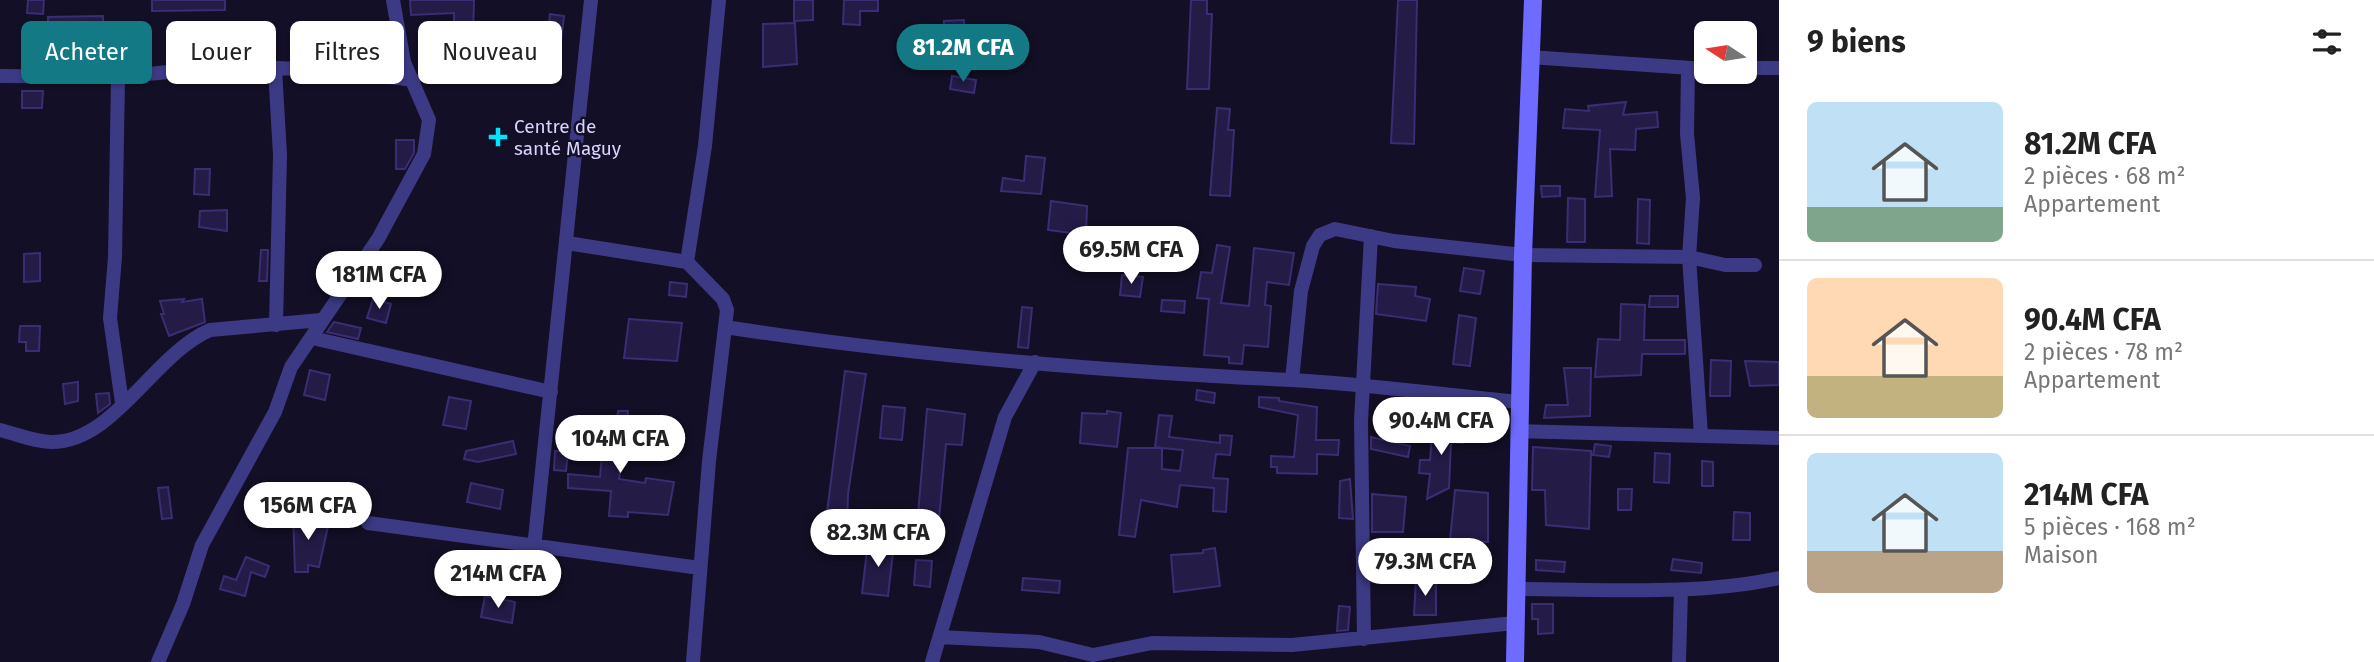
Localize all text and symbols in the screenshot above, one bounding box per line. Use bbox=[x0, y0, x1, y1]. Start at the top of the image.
chip: Acheter bbox=[21, 21, 152, 84]
chip: Louer bbox=[166, 21, 276, 84]
chip: Filtres bbox=[290, 21, 404, 84]
chip: Nouveau bbox=[418, 21, 562, 84]
north arrow bbox=[1694, 21, 1757, 84]
map controls bbox=[1694, 21, 1757, 84]
icon: filters bbox=[2308, 23, 2346, 61]
pin: 81.2M CFA bbox=[883, 24, 1043, 84]
text: 9 biens bbox=[1807, 24, 1906, 60]
text: 81.2M CFA bbox=[912, 33, 1014, 61]
place label: Centre de santé Maguy bbox=[514, 115, 622, 160]
text: 81.2M CFA bbox=[2024, 126, 2156, 162]
marker: Centre de santé Maguy bbox=[488, 127, 508, 147]
icon: home bbox=[1863, 130, 1947, 214]
text: 2 pièces · 68 m² bbox=[2024, 162, 2186, 190]
text: Appartement bbox=[2024, 190, 2160, 218]
pin: 69.5M CFA bbox=[1051, 226, 1211, 286]
text: 69.5M CFA bbox=[1079, 235, 1183, 263]
pin: 181M CFA bbox=[307, 252, 451, 311]
text: 181M CFA bbox=[332, 260, 426, 288]
text: 90.4M CFA bbox=[2024, 302, 2161, 338]
icon: home bbox=[1863, 306, 1947, 390]
text: 2 pièces · 78 m² bbox=[2024, 338, 2183, 366]
text: Appartement bbox=[2024, 366, 2160, 394]
pin: 90.4M CFA bbox=[1361, 398, 1521, 457]
text: 90.4M CFA bbox=[1389, 406, 1493, 434]
pin: 104M CFA bbox=[548, 416, 692, 475]
text: 104M CFA bbox=[571, 424, 669, 452]
text: 214M CFA bbox=[2024, 477, 2148, 513]
icon: home bbox=[1863, 481, 1947, 565]
pin: 156M CFA bbox=[236, 482, 380, 542]
text: 156M CFA bbox=[260, 491, 356, 519]
pin: 82.3M CFA bbox=[798, 510, 958, 569]
text: 5 pièces · 168 m² bbox=[2024, 513, 2196, 541]
text: 82.3M CFA bbox=[826, 518, 930, 546]
pin: 79.3M CFA bbox=[1345, 538, 1505, 598]
text: Maison bbox=[2024, 541, 2099, 569]
text: 79.3M CFA bbox=[1374, 547, 1476, 575]
pin: 214M CFA bbox=[426, 550, 570, 610]
text: 214M CFA bbox=[450, 559, 546, 587]

